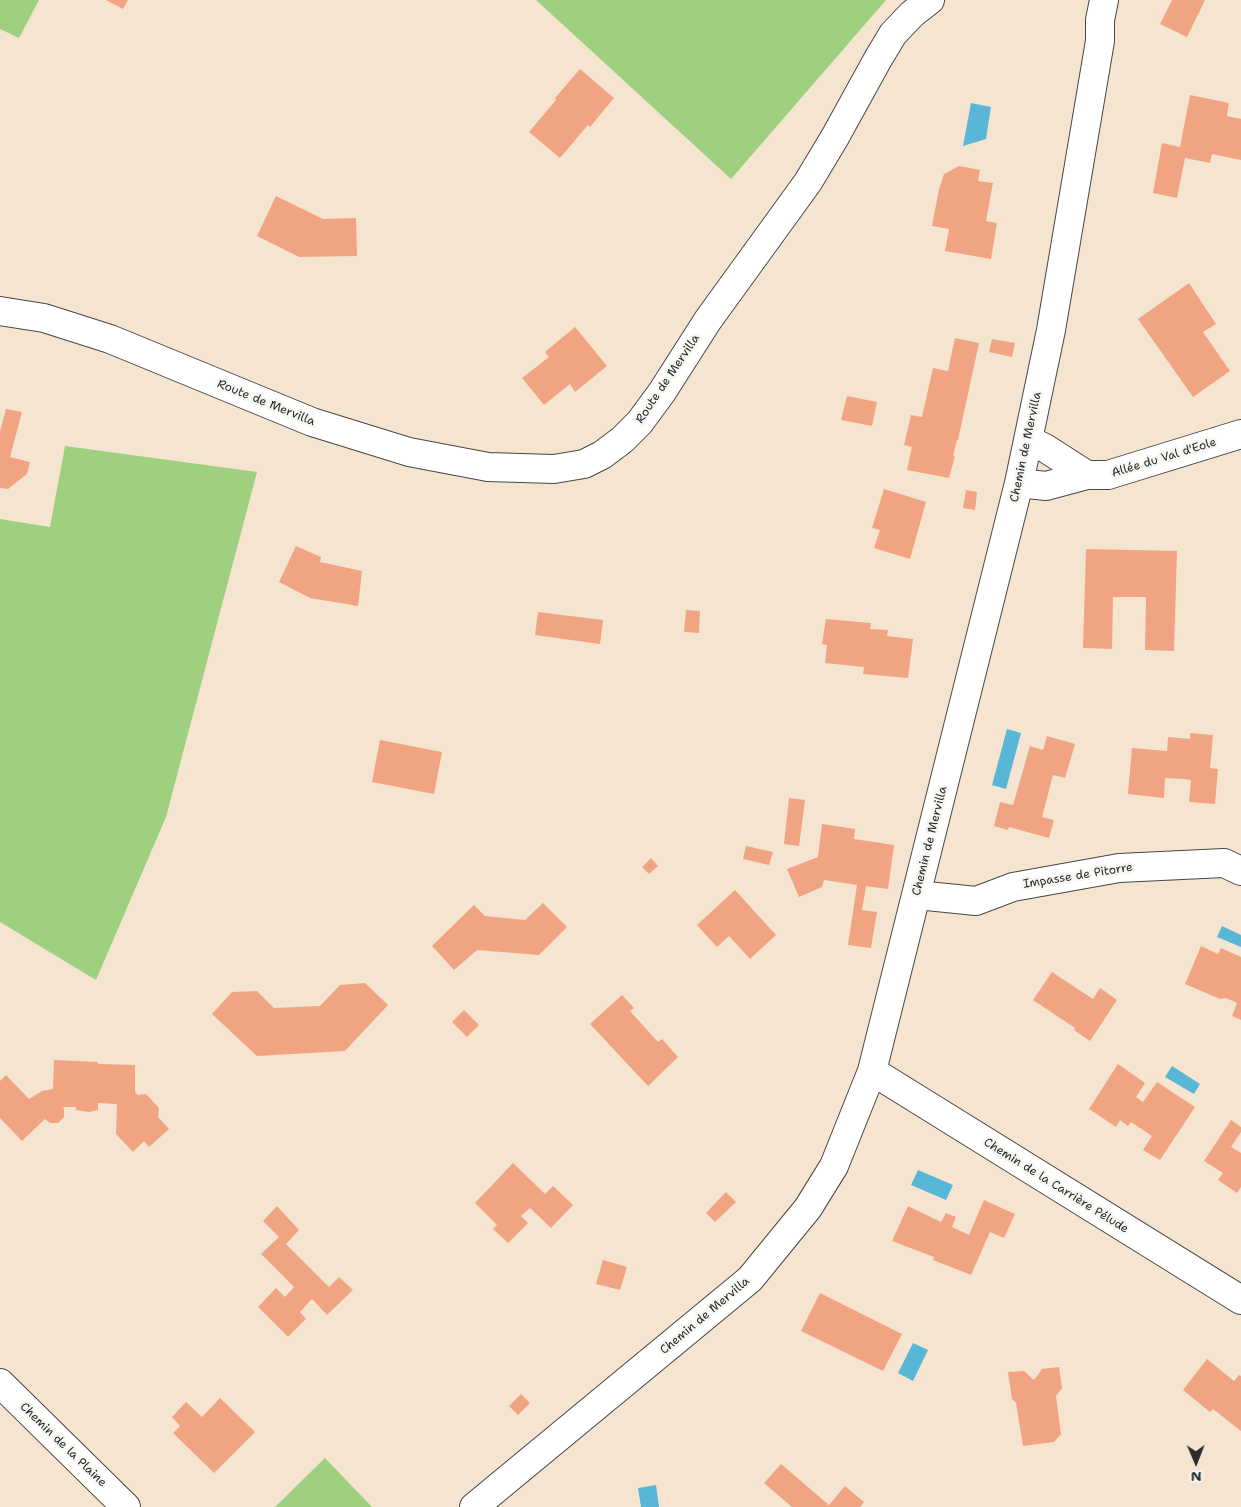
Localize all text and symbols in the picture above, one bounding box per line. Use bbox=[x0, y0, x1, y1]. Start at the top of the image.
street label: Route de Mervilla bbox=[633, 332, 703, 426]
street label: Route de Mervilla bbox=[215, 377, 317, 429]
street label: Chemin de Mervilla bbox=[1007, 391, 1045, 503]
street label: Allée du Val d'Eole bbox=[1110, 435, 1218, 481]
street label: Chemin de Mervilla bbox=[909, 785, 951, 897]
street label: Impasse de Pitorre bbox=[1022, 860, 1134, 892]
street label: Chemin de la Carrière Pélude bbox=[981, 1135, 1131, 1237]
street label: Chemin de Mervilla bbox=[657, 1274, 753, 1358]
street label: Chemin de la Plaine bbox=[17, 1400, 109, 1490]
north arrow bbox=[1171, 1437, 1221, 1487]
text: N bbox=[1191, 1468, 1202, 1486]

